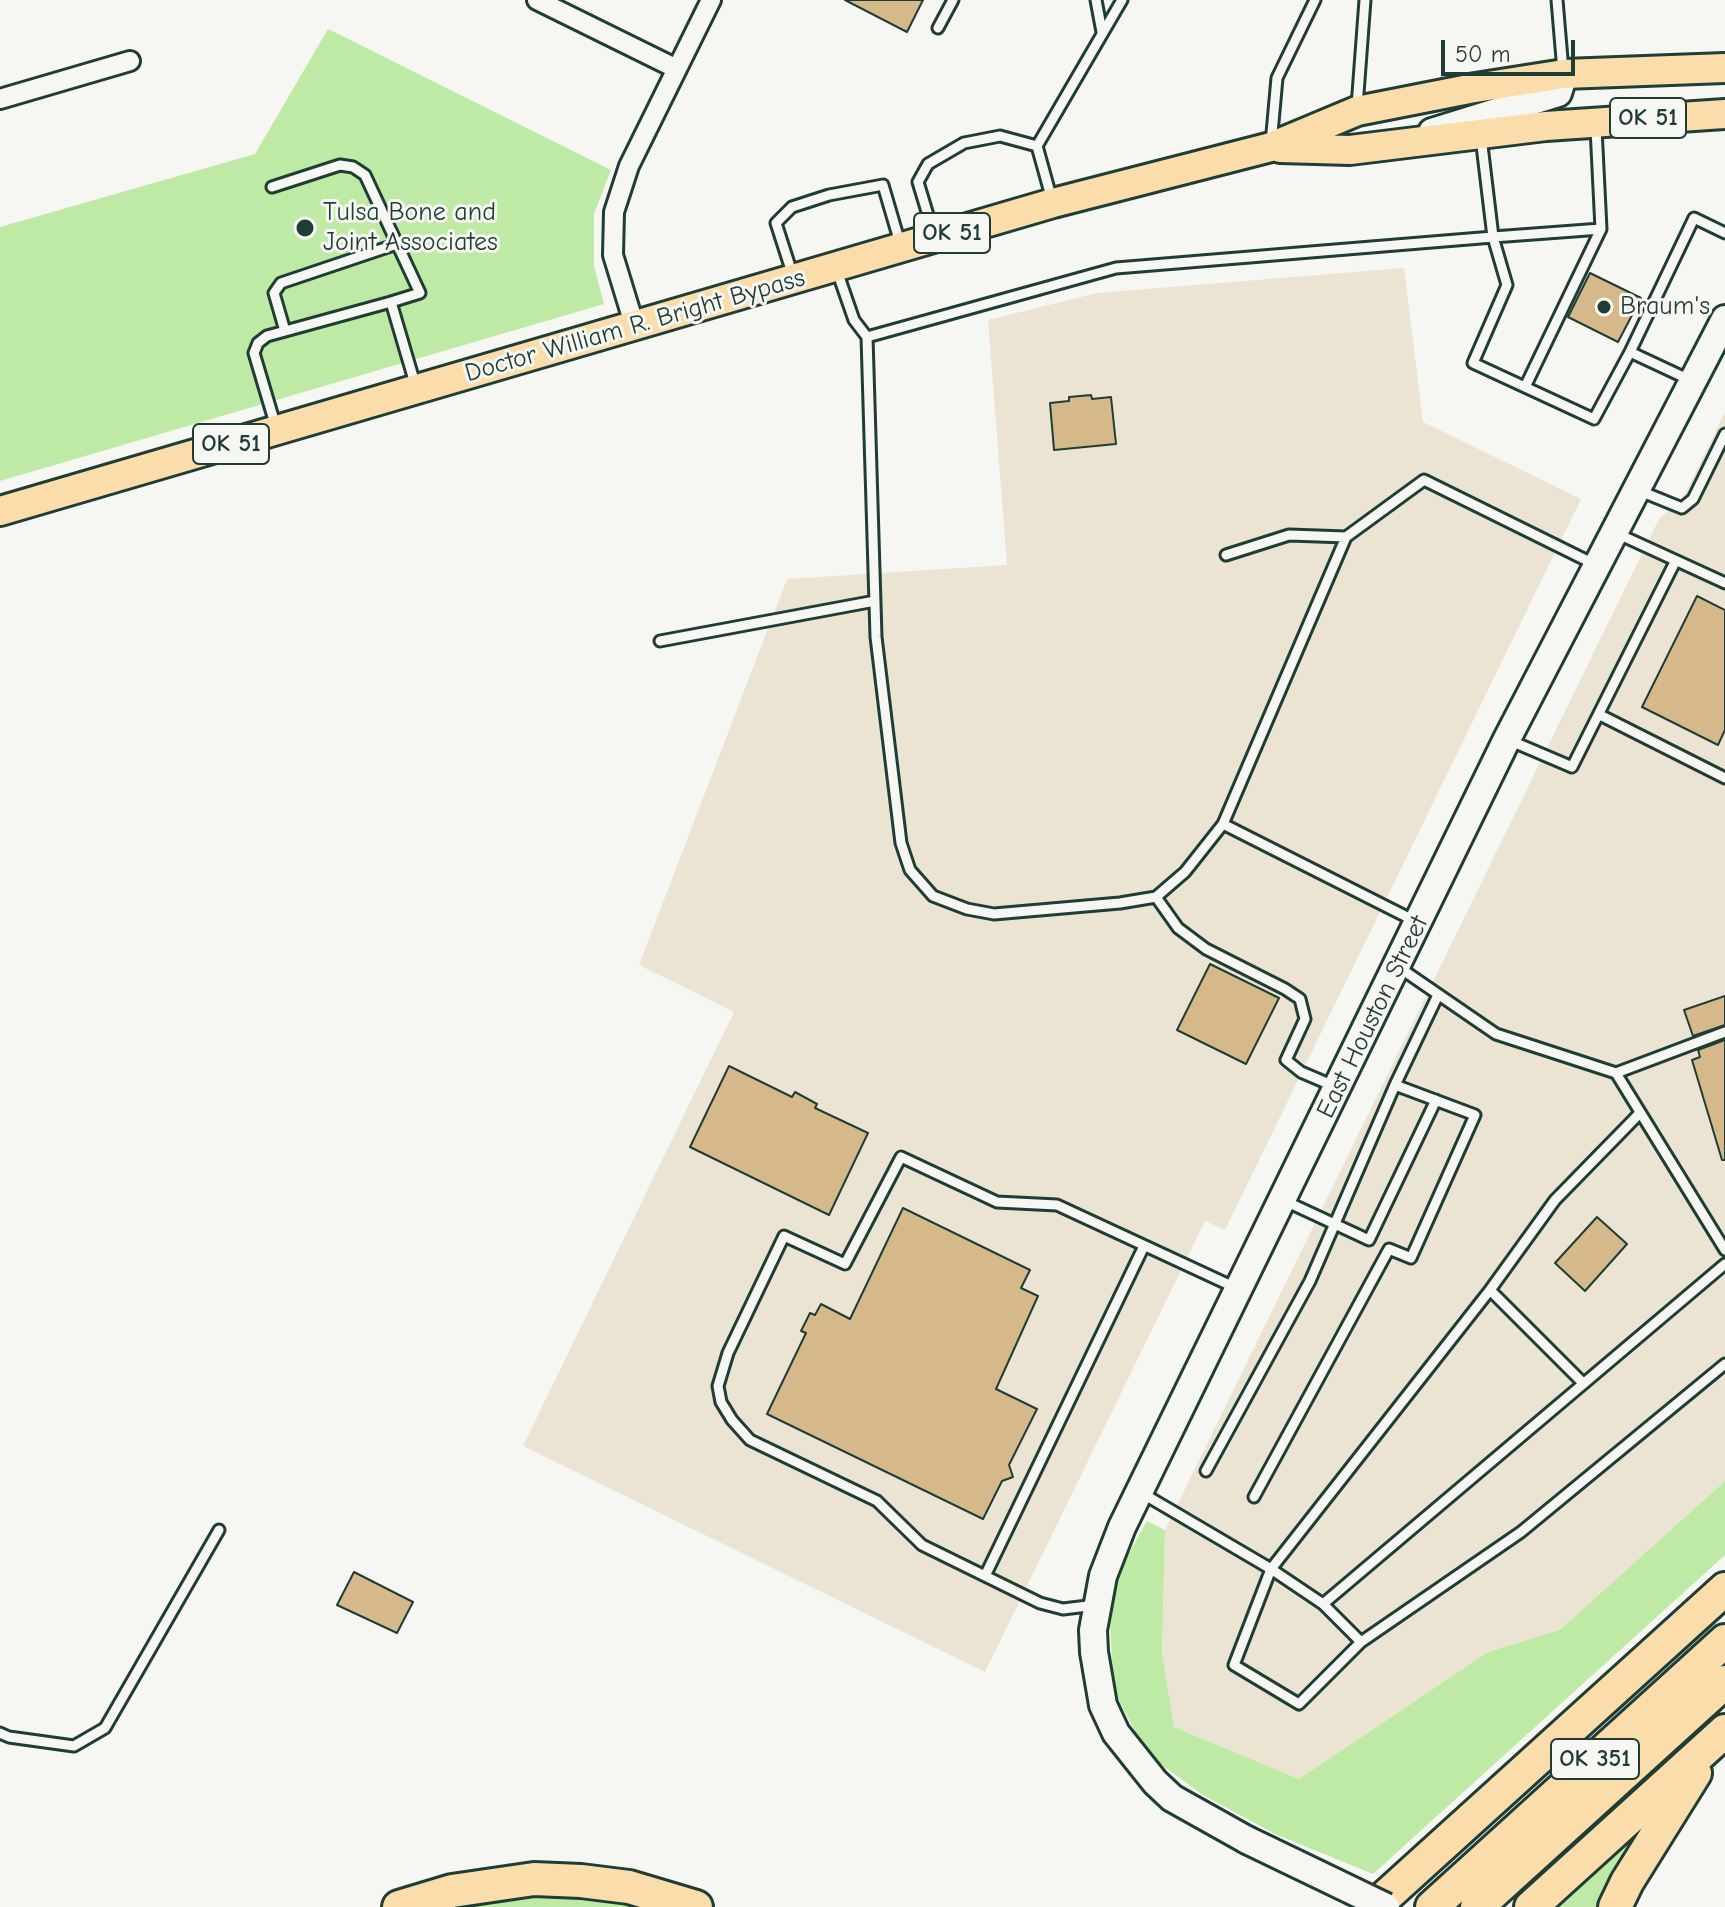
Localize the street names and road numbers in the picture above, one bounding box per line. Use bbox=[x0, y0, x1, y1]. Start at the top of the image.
road number: OK 51 bbox=[1610, 98, 1686, 138]
road number: OK 51 bbox=[914, 213, 990, 253]
street label: Doctor William R. Bright Bypass bbox=[461, 262, 809, 390]
road number: OK 51 bbox=[193, 424, 269, 464]
street label: East Houston Street bbox=[1310, 911, 1436, 1123]
road number: OK 351 bbox=[1551, 1739, 1639, 1779]

